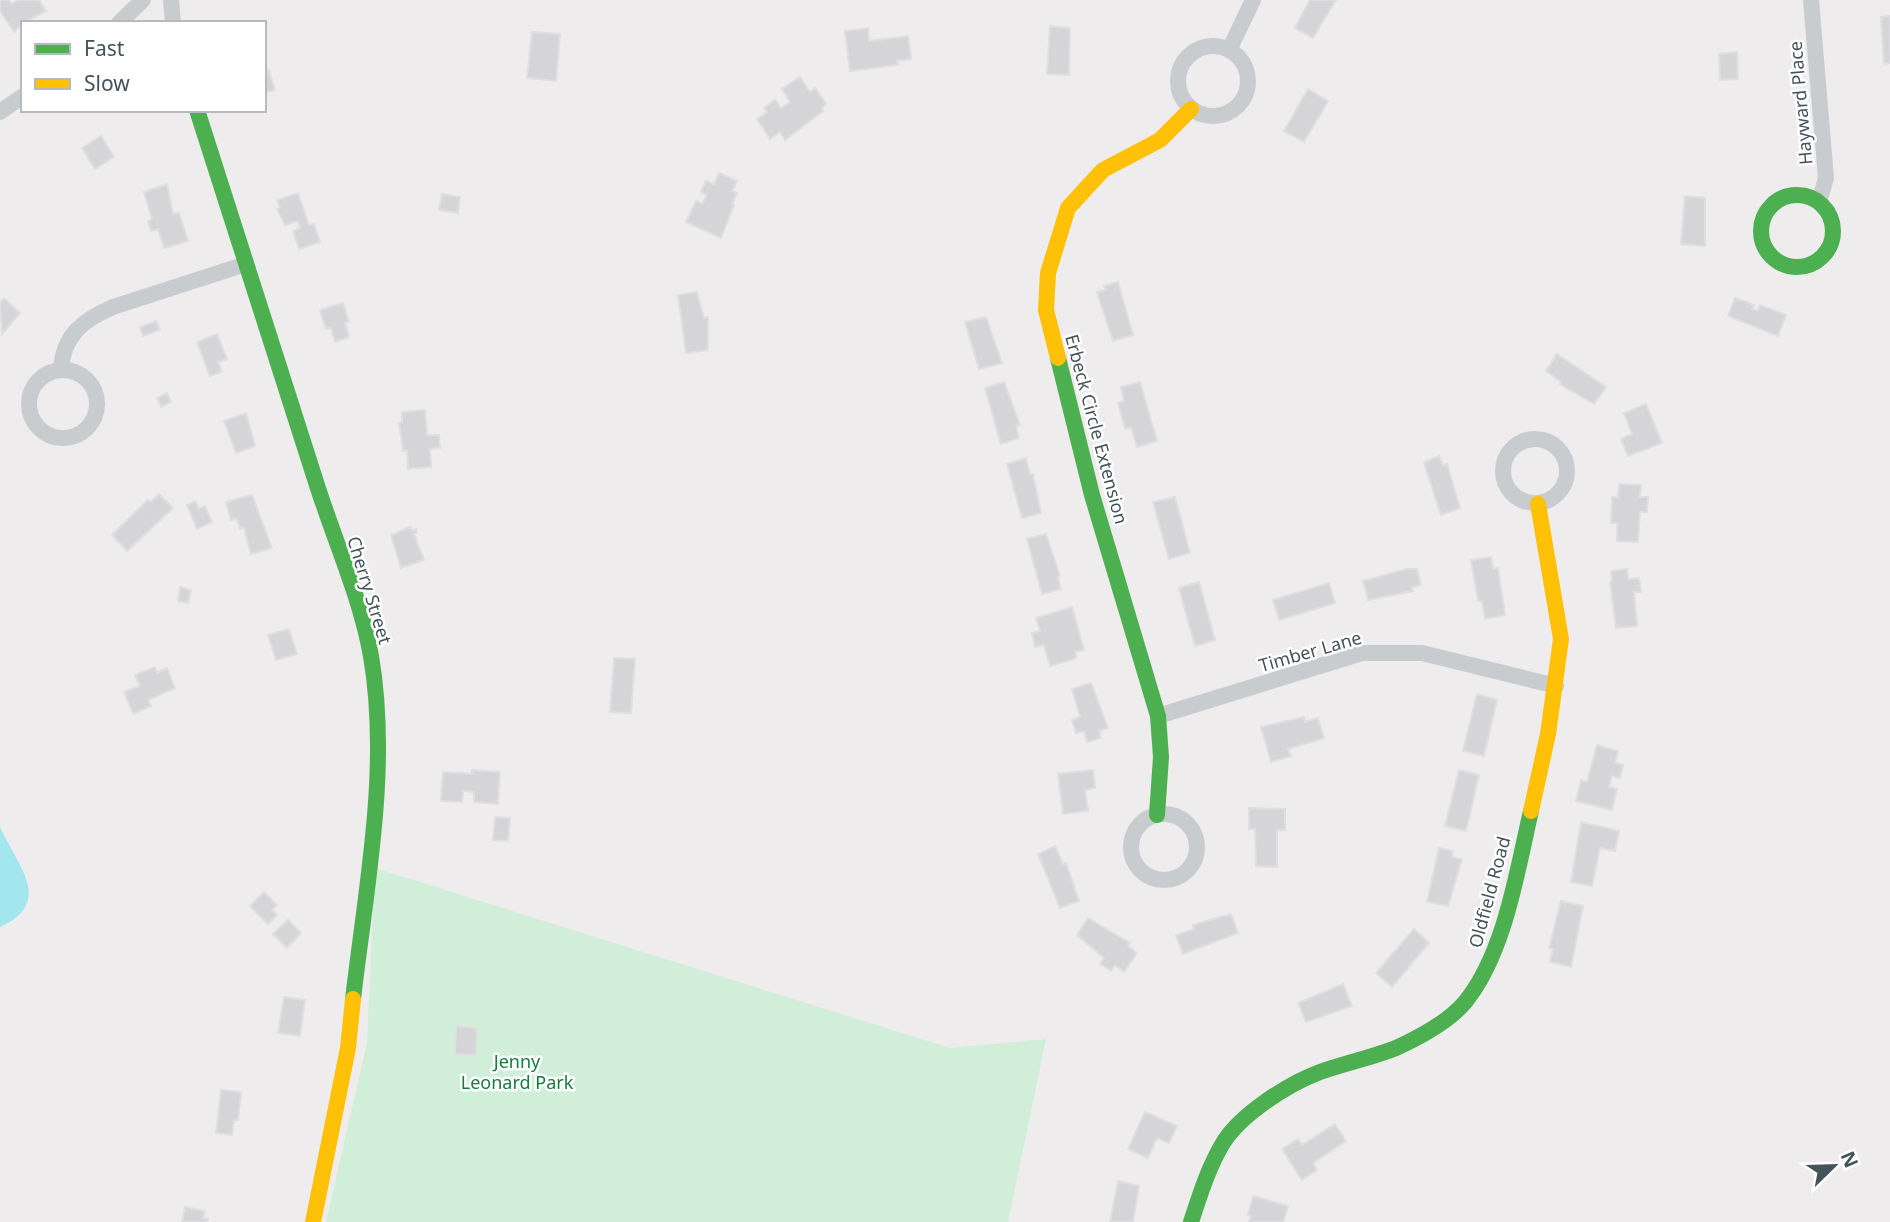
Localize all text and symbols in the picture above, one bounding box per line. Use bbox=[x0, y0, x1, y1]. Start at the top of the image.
legend bbox=[21, 21, 266, 112]
text: Fast bbox=[84, 34, 125, 62]
street label: Hayward Place bbox=[1783, 40, 1817, 166]
text: Slow bbox=[84, 69, 130, 97]
street label: Erbeck Circle Extension bbox=[1060, 332, 1134, 526]
street label: Cherry Street bbox=[342, 533, 398, 647]
street label: Timber Lane bbox=[1256, 625, 1364, 677]
street label: Oldfield Road bbox=[1463, 834, 1515, 950]
park label: Jenny Leonard Park bbox=[461, 1049, 574, 1094]
north arrow bbox=[1799, 1131, 1869, 1201]
text: N bbox=[1835, 1147, 1865, 1172]

